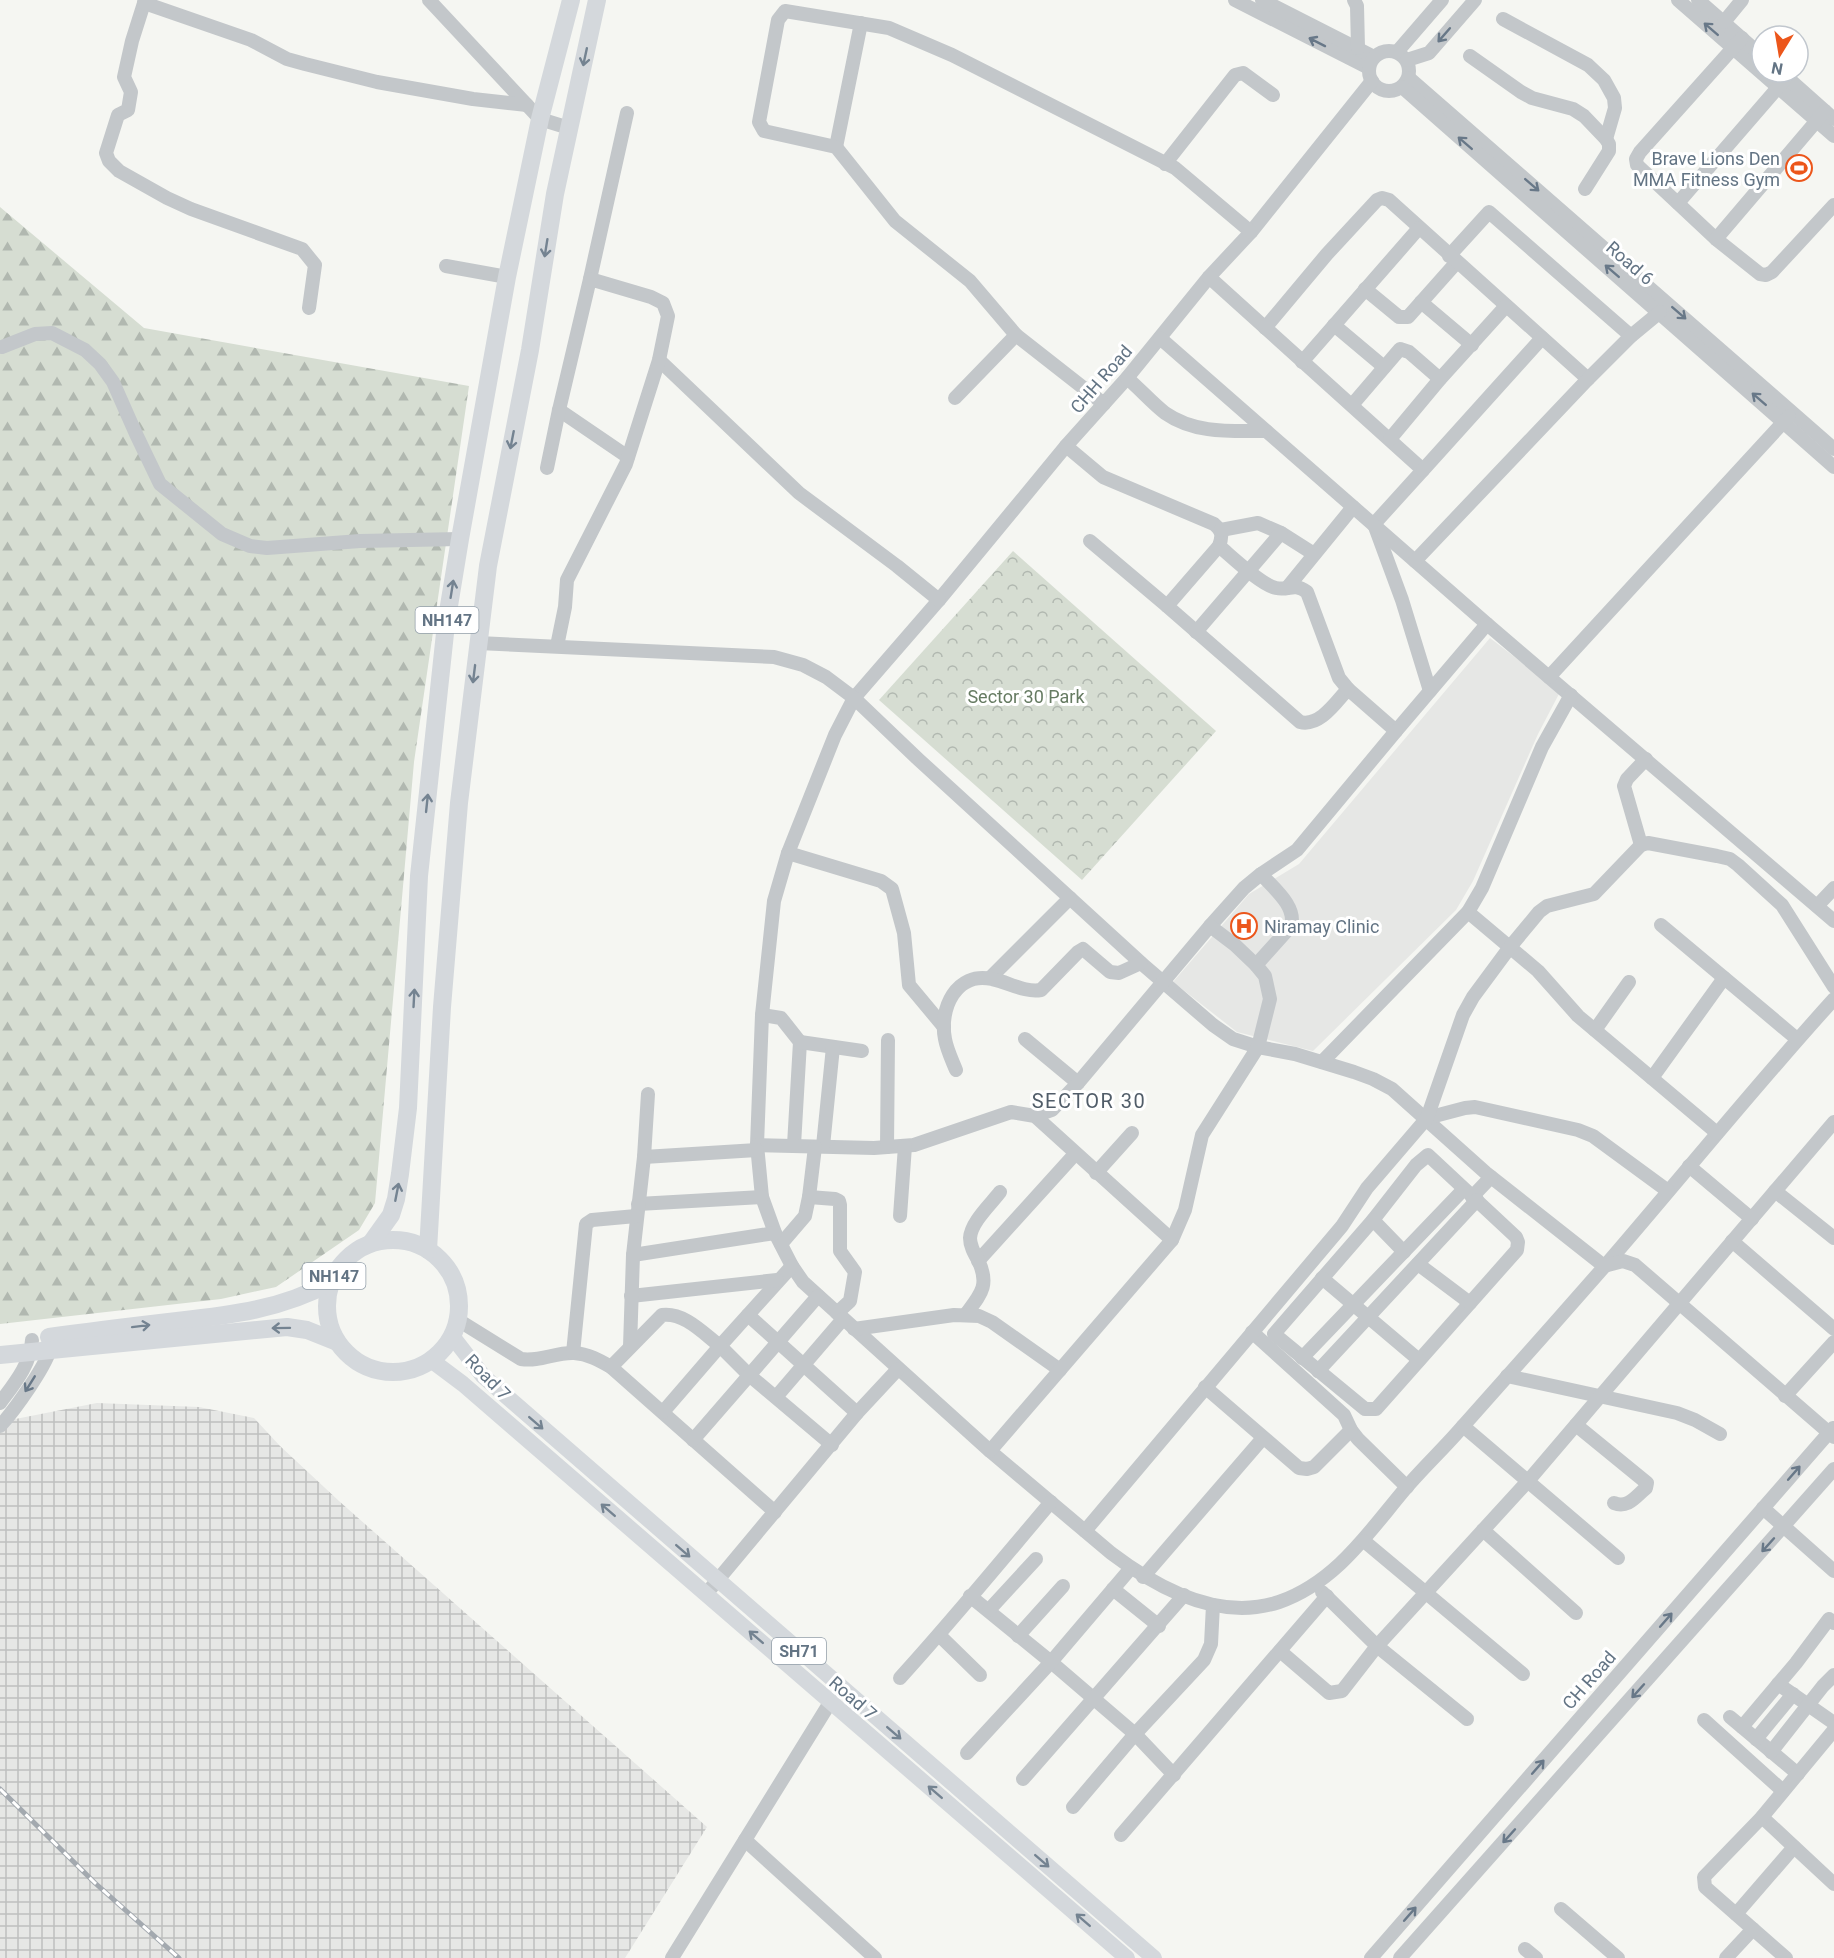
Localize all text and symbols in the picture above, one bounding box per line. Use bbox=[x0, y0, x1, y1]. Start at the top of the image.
one-way arrow bbox=[1704, 22, 1719, 36]
north arrow bbox=[1750, 24, 1810, 84]
one-way arrow bbox=[1437, 27, 1451, 42]
one-way arrow bbox=[1308, 35, 1326, 47]
one-way arrow bbox=[578, 47, 590, 66]
text: N bbox=[1770, 58, 1785, 79]
one-way arrow bbox=[1458, 136, 1473, 150]
place label: Brave Lions Den MMA Fitness Gym bbox=[1633, 148, 1780, 190]
sports icon: Brave Lions Den MMA Fitness Gym bbox=[1784, 153, 1814, 183]
one-way arrow bbox=[1524, 178, 1539, 192]
street label: Road 6 bbox=[1602, 237, 1658, 289]
one-way arrow bbox=[541, 238, 552, 258]
one-way arrow bbox=[1605, 264, 1620, 278]
one-way arrow bbox=[1671, 306, 1686, 320]
street label: CHH Road bbox=[1066, 341, 1136, 417]
one-way arrow bbox=[1752, 392, 1767, 406]
one-way arrow bbox=[506, 430, 517, 450]
one-way arrow bbox=[447, 579, 458, 599]
road number: NH147 bbox=[416, 607, 478, 633]
one-way arrow bbox=[469, 664, 480, 684]
park label: Sector 30 Park bbox=[967, 686, 1085, 707]
one-way arrow bbox=[422, 794, 433, 814]
hospital icon: Niramay Clinic bbox=[1229, 911, 1259, 941]
place label: Niramay Clinic bbox=[1264, 916, 1379, 937]
one-way arrow bbox=[408, 988, 419, 1008]
district label: SECTOR 30 bbox=[1032, 1089, 1146, 1113]
one-way arrow bbox=[392, 1183, 403, 1202]
road number: NH147 bbox=[302, 1263, 366, 1289]
one-way arrow bbox=[131, 1320, 151, 1331]
one-way arrow bbox=[272, 1322, 291, 1334]
street label: Road 7 bbox=[461, 1350, 515, 1404]
one-way arrow bbox=[24, 1375, 36, 1392]
one-way arrow bbox=[528, 1416, 543, 1430]
one-way arrow bbox=[1787, 1466, 1801, 1481]
one-way arrow bbox=[601, 1503, 616, 1517]
one-way arrow bbox=[1761, 1537, 1775, 1552]
one-way arrow bbox=[675, 1544, 690, 1558]
one-way arrow bbox=[1659, 1613, 1673, 1628]
one-way arrow bbox=[749, 1630, 764, 1644]
road number: SH71 bbox=[772, 1638, 826, 1664]
street label: CH Road bbox=[1558, 1647, 1620, 1713]
street label: Road 7 bbox=[825, 1672, 881, 1724]
one-way arrow bbox=[1631, 1683, 1645, 1698]
one-way arrow bbox=[886, 1727, 902, 1740]
one-way arrow bbox=[1531, 1760, 1545, 1775]
one-way arrow bbox=[928, 1785, 943, 1799]
one-way arrow bbox=[1502, 1828, 1516, 1843]
one-way arrow bbox=[1034, 1854, 1049, 1868]
one-way arrow bbox=[1403, 1907, 1417, 1922]
one-way arrow bbox=[1076, 1913, 1091, 1927]

